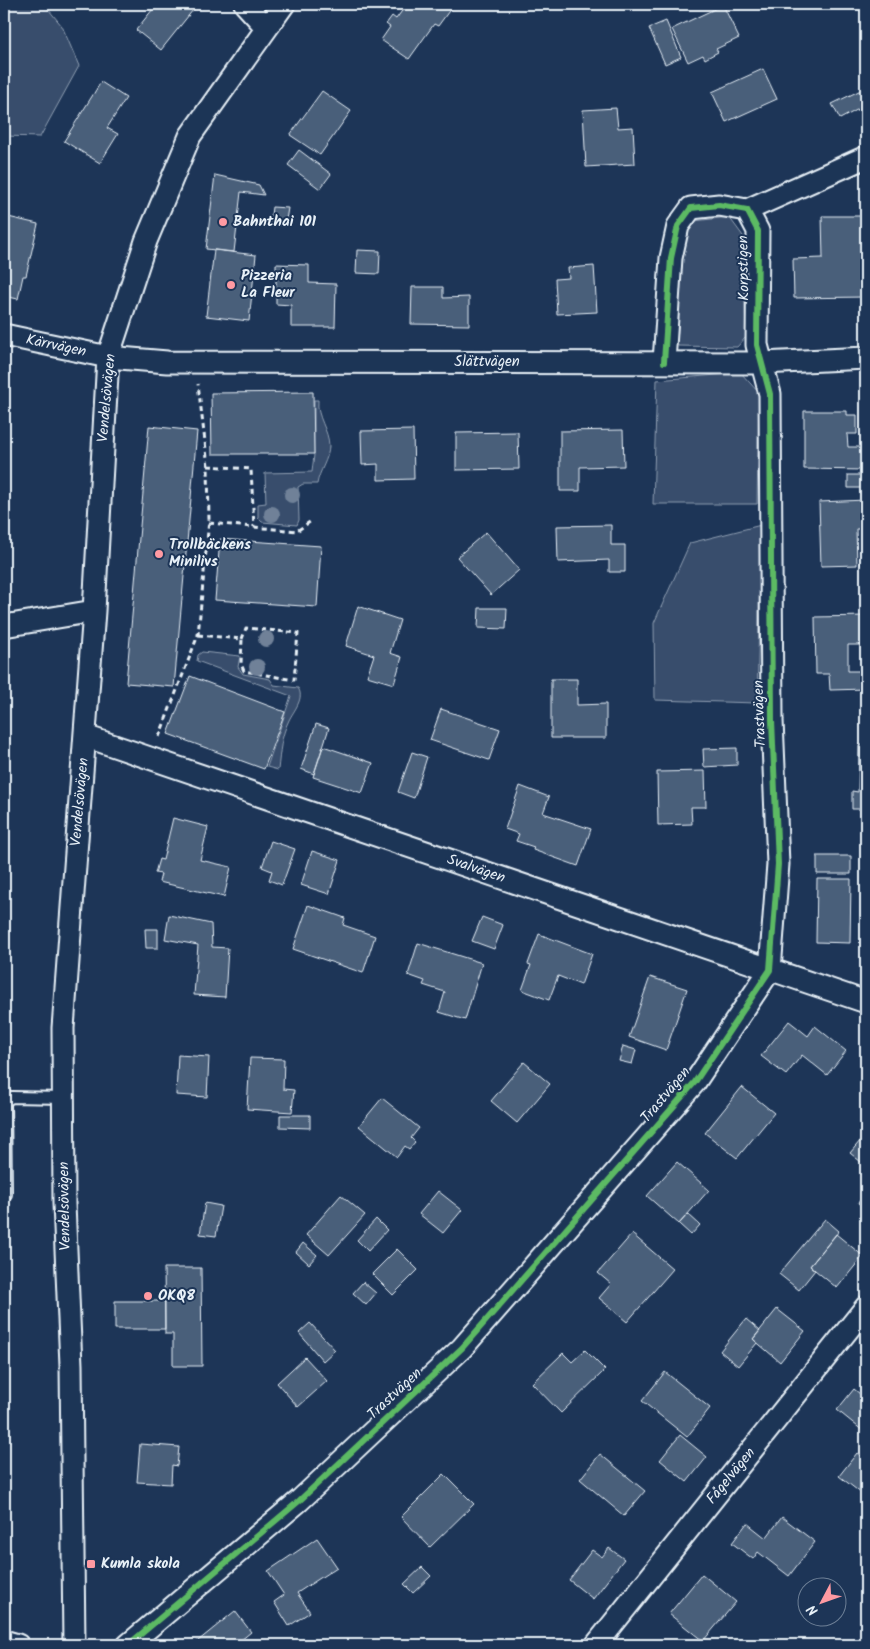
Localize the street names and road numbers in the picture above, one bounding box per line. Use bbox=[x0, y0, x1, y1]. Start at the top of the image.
street label: Korpstigen bbox=[731, 235, 757, 301]
street label: Kärrvägen bbox=[24, 328, 88, 364]
street label: Slättvägen bbox=[454, 350, 520, 374]
street label: Vendelsövägen bbox=[91, 353, 123, 443]
street label: Trastvägen bbox=[747, 680, 773, 748]
street label: Vendelsövägen bbox=[64, 757, 96, 847]
street label: Svalvägen bbox=[444, 848, 508, 890]
street label: Trastvägen bbox=[635, 1061, 697, 1129]
street label: Vendelsövägen bbox=[52, 1161, 78, 1251]
street label: Trastvägen bbox=[362, 1362, 428, 1426]
street label: Fågelvägen bbox=[700, 1442, 762, 1510]

